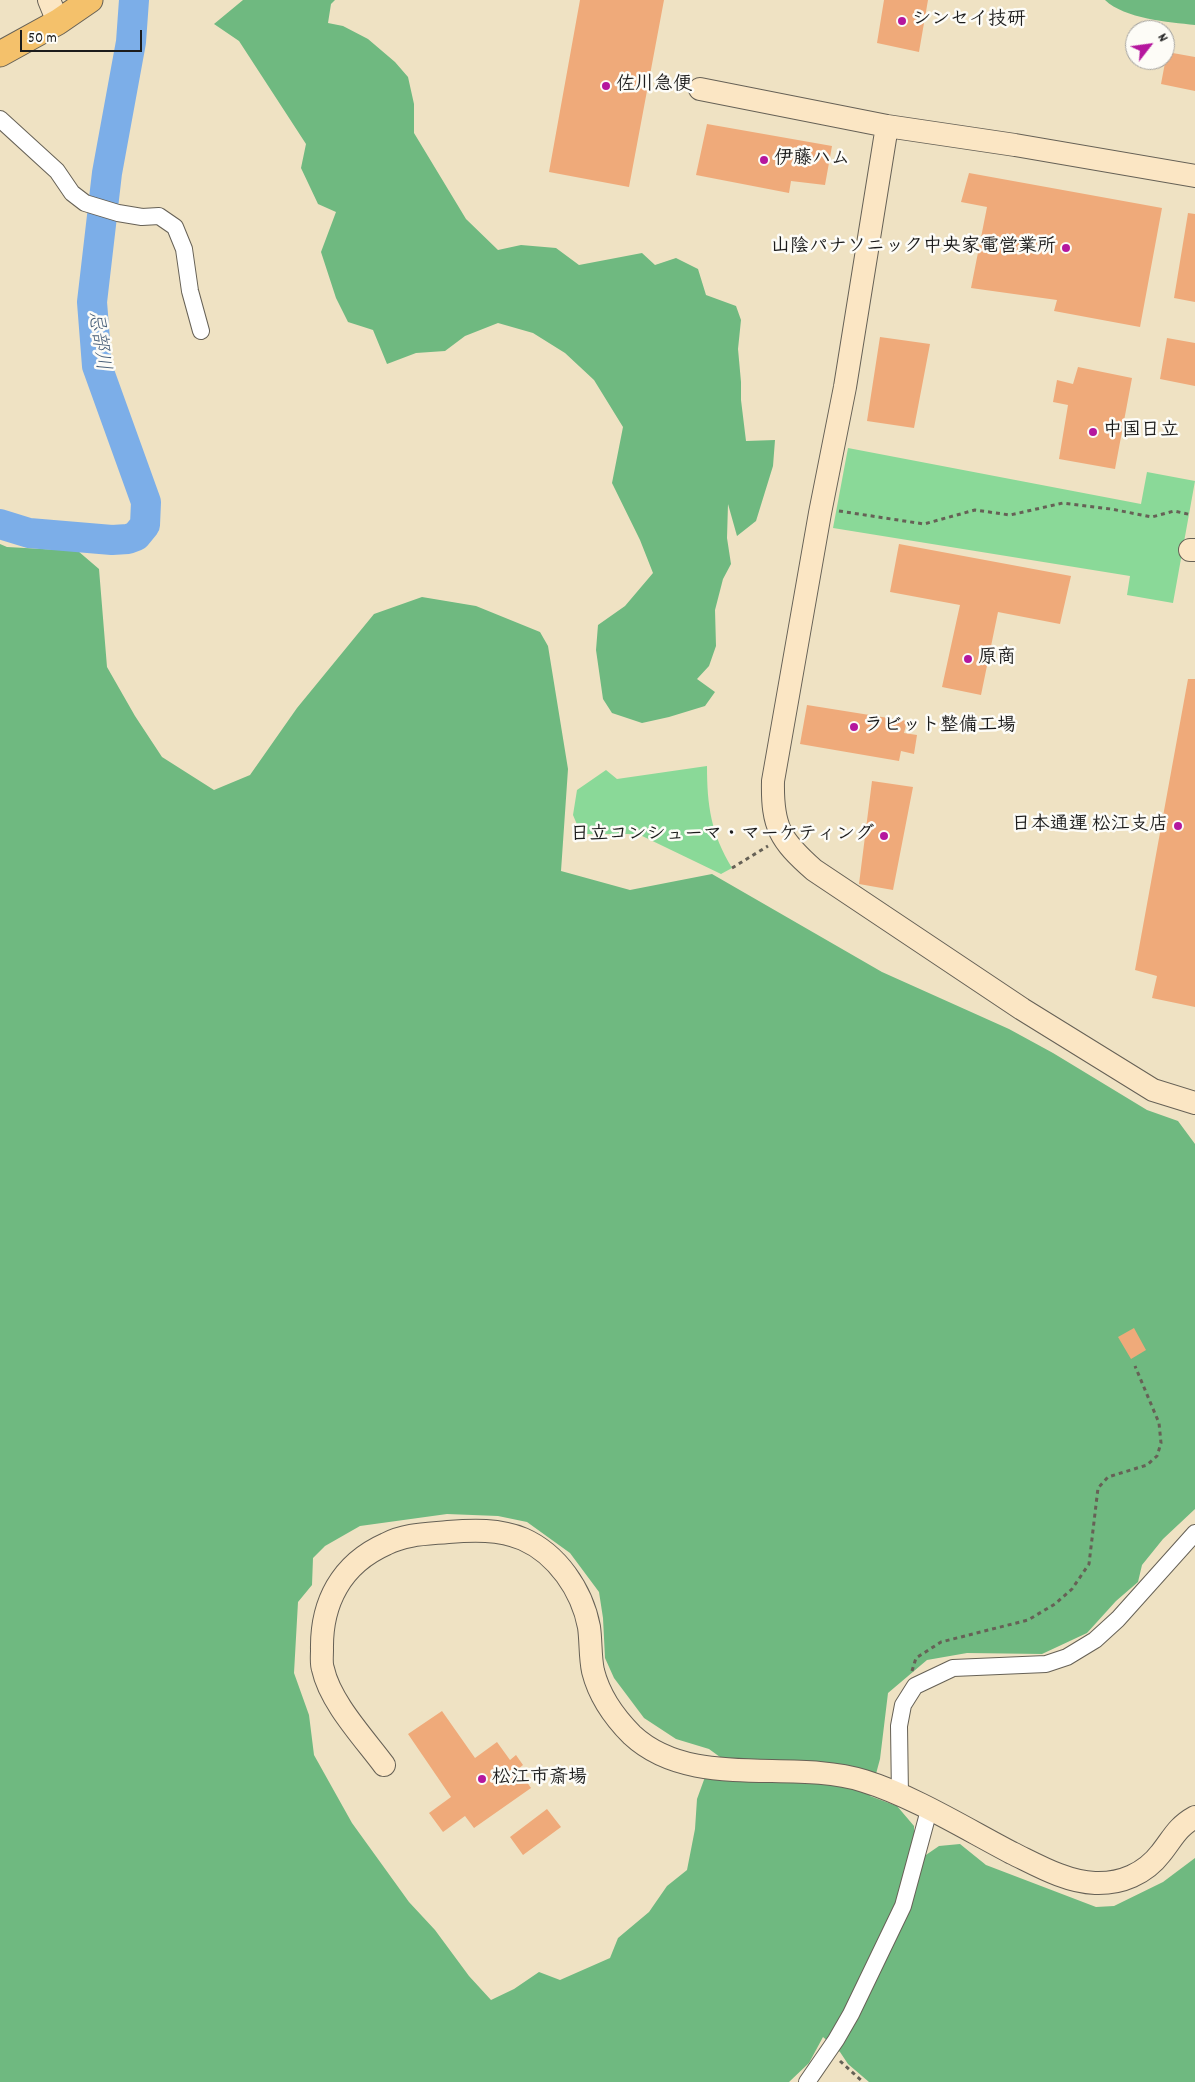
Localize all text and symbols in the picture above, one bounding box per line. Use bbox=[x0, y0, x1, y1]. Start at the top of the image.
place label: シンセイ技研 bbox=[912, 10, 1026, 32]
marker: シンセイ技研 bbox=[896, 15, 908, 27]
scale bar bbox=[22, 20, 145, 52]
north arrow bbox=[1125, 20, 1175, 70]
text: 50 m bbox=[28, 28, 57, 50]
text: N bbox=[1152, 30, 1173, 46]
place label: 佐川急便 bbox=[616, 75, 692, 97]
marker: 佐川急便 bbox=[600, 80, 612, 92]
place label: 伊藤ハム bbox=[774, 149, 850, 171]
marker: 伊藤ハム bbox=[758, 154, 770, 166]
place label: 山陰パナソニック中央家電営業所 bbox=[771, 237, 1056, 259]
marker: 山陰パナソニック中央家電営業所 bbox=[1060, 242, 1072, 254]
water label: 忌部川 bbox=[81, 310, 113, 372]
place label: 中国日立 bbox=[1103, 421, 1179, 443]
marker: 中国日立 bbox=[1087, 426, 1099, 438]
place label: 原商 bbox=[978, 648, 1016, 670]
marker: 原商 bbox=[962, 653, 974, 665]
place label: ラビット整備工場 bbox=[864, 716, 1016, 738]
marker: ラビット整備工場 bbox=[848, 721, 860, 733]
place label: 日本通運 松江支店 bbox=[1012, 815, 1168, 837]
marker: 日本通運 松江支店 bbox=[1172, 820, 1184, 832]
place label: 日立コンシューマ・マーケティング bbox=[570, 825, 874, 847]
marker: 日立コンシューマ・マーケティング bbox=[878, 830, 890, 842]
place label: 松江市斎場 bbox=[492, 1768, 587, 1790]
marker: 松江市斎場 bbox=[476, 1773, 488, 1785]

